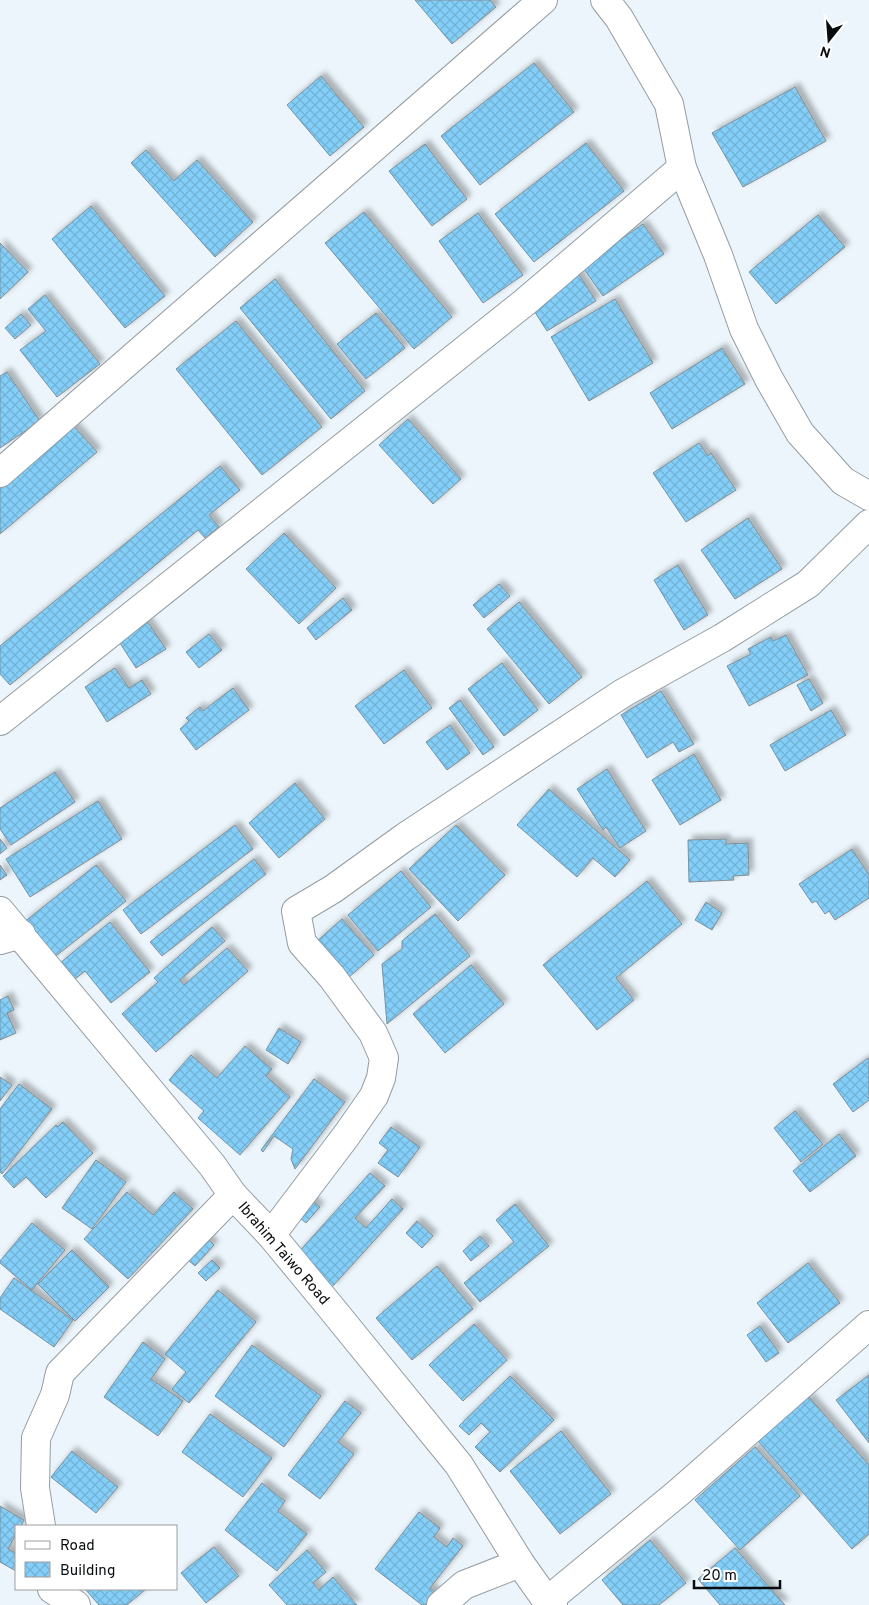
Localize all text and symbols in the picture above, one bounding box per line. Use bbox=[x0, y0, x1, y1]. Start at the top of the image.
north arrow bbox=[804, 15, 854, 65]
text: N bbox=[818, 41, 833, 61]
street label: Ibrahim Taiwo Road bbox=[233, 1198, 333, 1309]
legend bbox=[15, 1525, 178, 1590]
text: Road bbox=[60, 1537, 95, 1556]
scale bar bbox=[694, 1558, 780, 1590]
text: Building bbox=[60, 1562, 115, 1581]
text: 20 m bbox=[702, 1567, 737, 1586]

